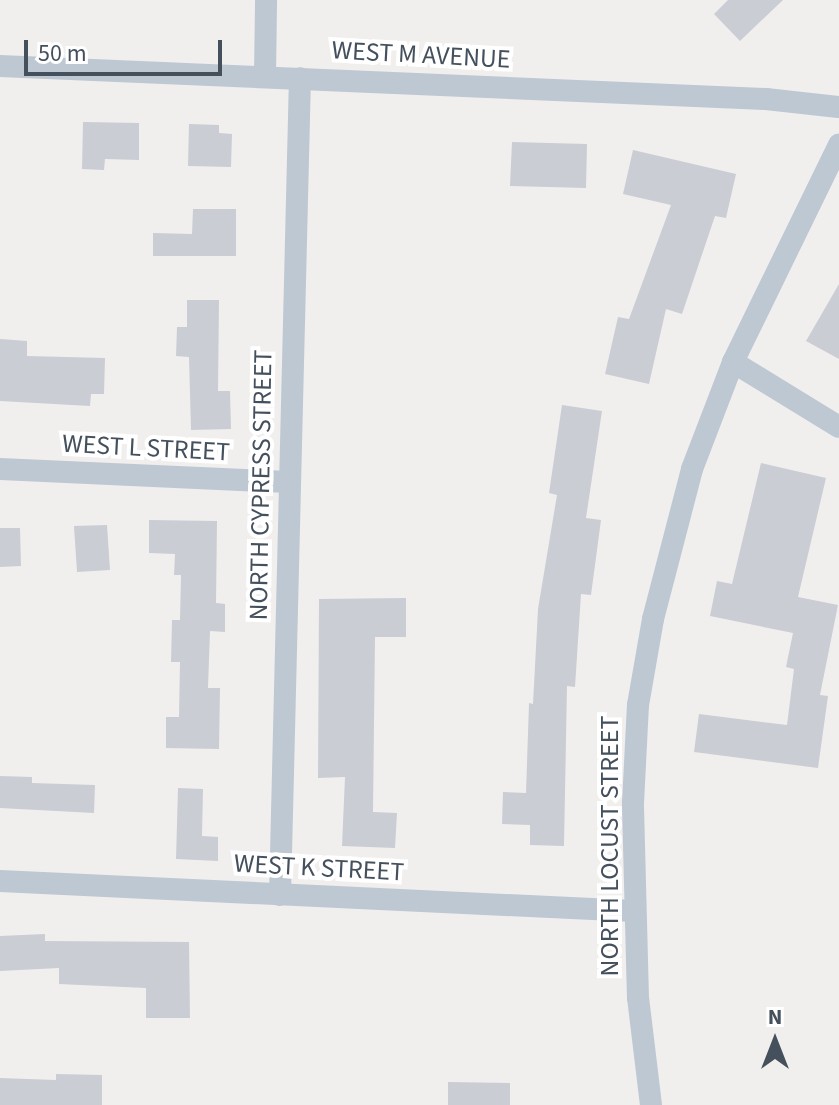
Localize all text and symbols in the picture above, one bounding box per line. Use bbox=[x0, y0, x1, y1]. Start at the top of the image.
scale bar bbox=[28, 24, 226, 74]
street label: WEST M AVENUE bbox=[331, 35, 511, 75]
text: 50 m bbox=[38, 36, 87, 71]
street label: NORTH CYPRESS STREET bbox=[243, 349, 279, 621]
street label: WEST L STREET bbox=[61, 428, 231, 468]
street label: NORTH LOCUST STREET bbox=[594, 716, 626, 976]
street label: WEST K STREET bbox=[233, 848, 405, 888]
north arrow bbox=[735, 1001, 815, 1081]
text: N bbox=[768, 1001, 782, 1033]

